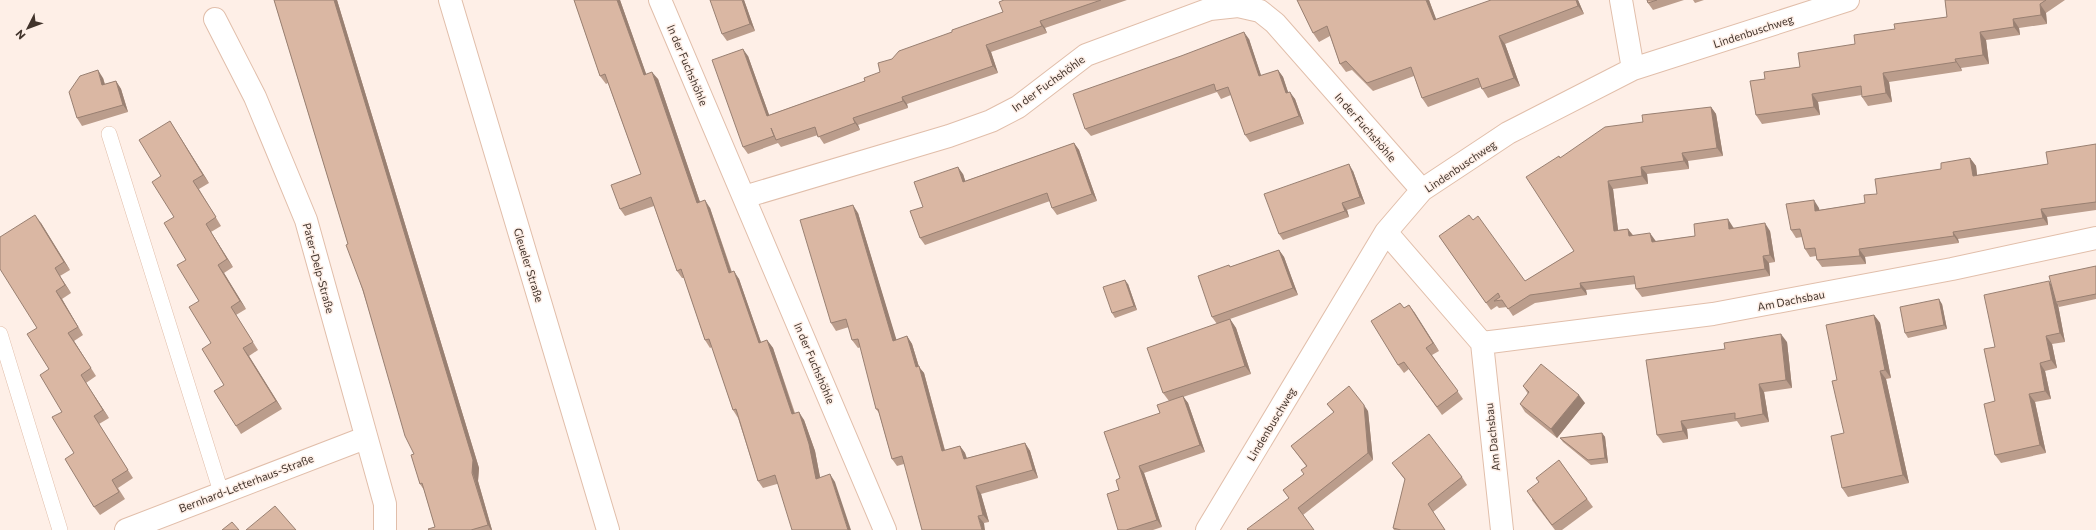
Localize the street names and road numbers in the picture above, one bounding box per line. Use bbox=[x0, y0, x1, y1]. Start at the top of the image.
street label: Lindenbuschweg bbox=[1711, 12, 1795, 50]
street label: In der Fuchshöhle bbox=[665, 22, 711, 108]
street label: In der Fuchshöhle bbox=[1009, 52, 1087, 114]
street label: In der Fuchshöhle bbox=[1333, 90, 1400, 164]
street label: Lindenbuschweg bbox=[1422, 137, 1498, 195]
street label: Pater-Delp-Straße bbox=[301, 221, 337, 315]
street label: Gleueler Straße bbox=[512, 226, 547, 304]
street label: Am Dachsbau bbox=[1756, 287, 1826, 313]
street label: In der Fuchshöhle bbox=[792, 320, 838, 406]
street label: Lindenbuschweg bbox=[1244, 385, 1298, 463]
street label: Am Dachsbau bbox=[1482, 402, 1502, 472]
street label: Bernhard-Letterhaus-Straße bbox=[177, 451, 315, 515]

